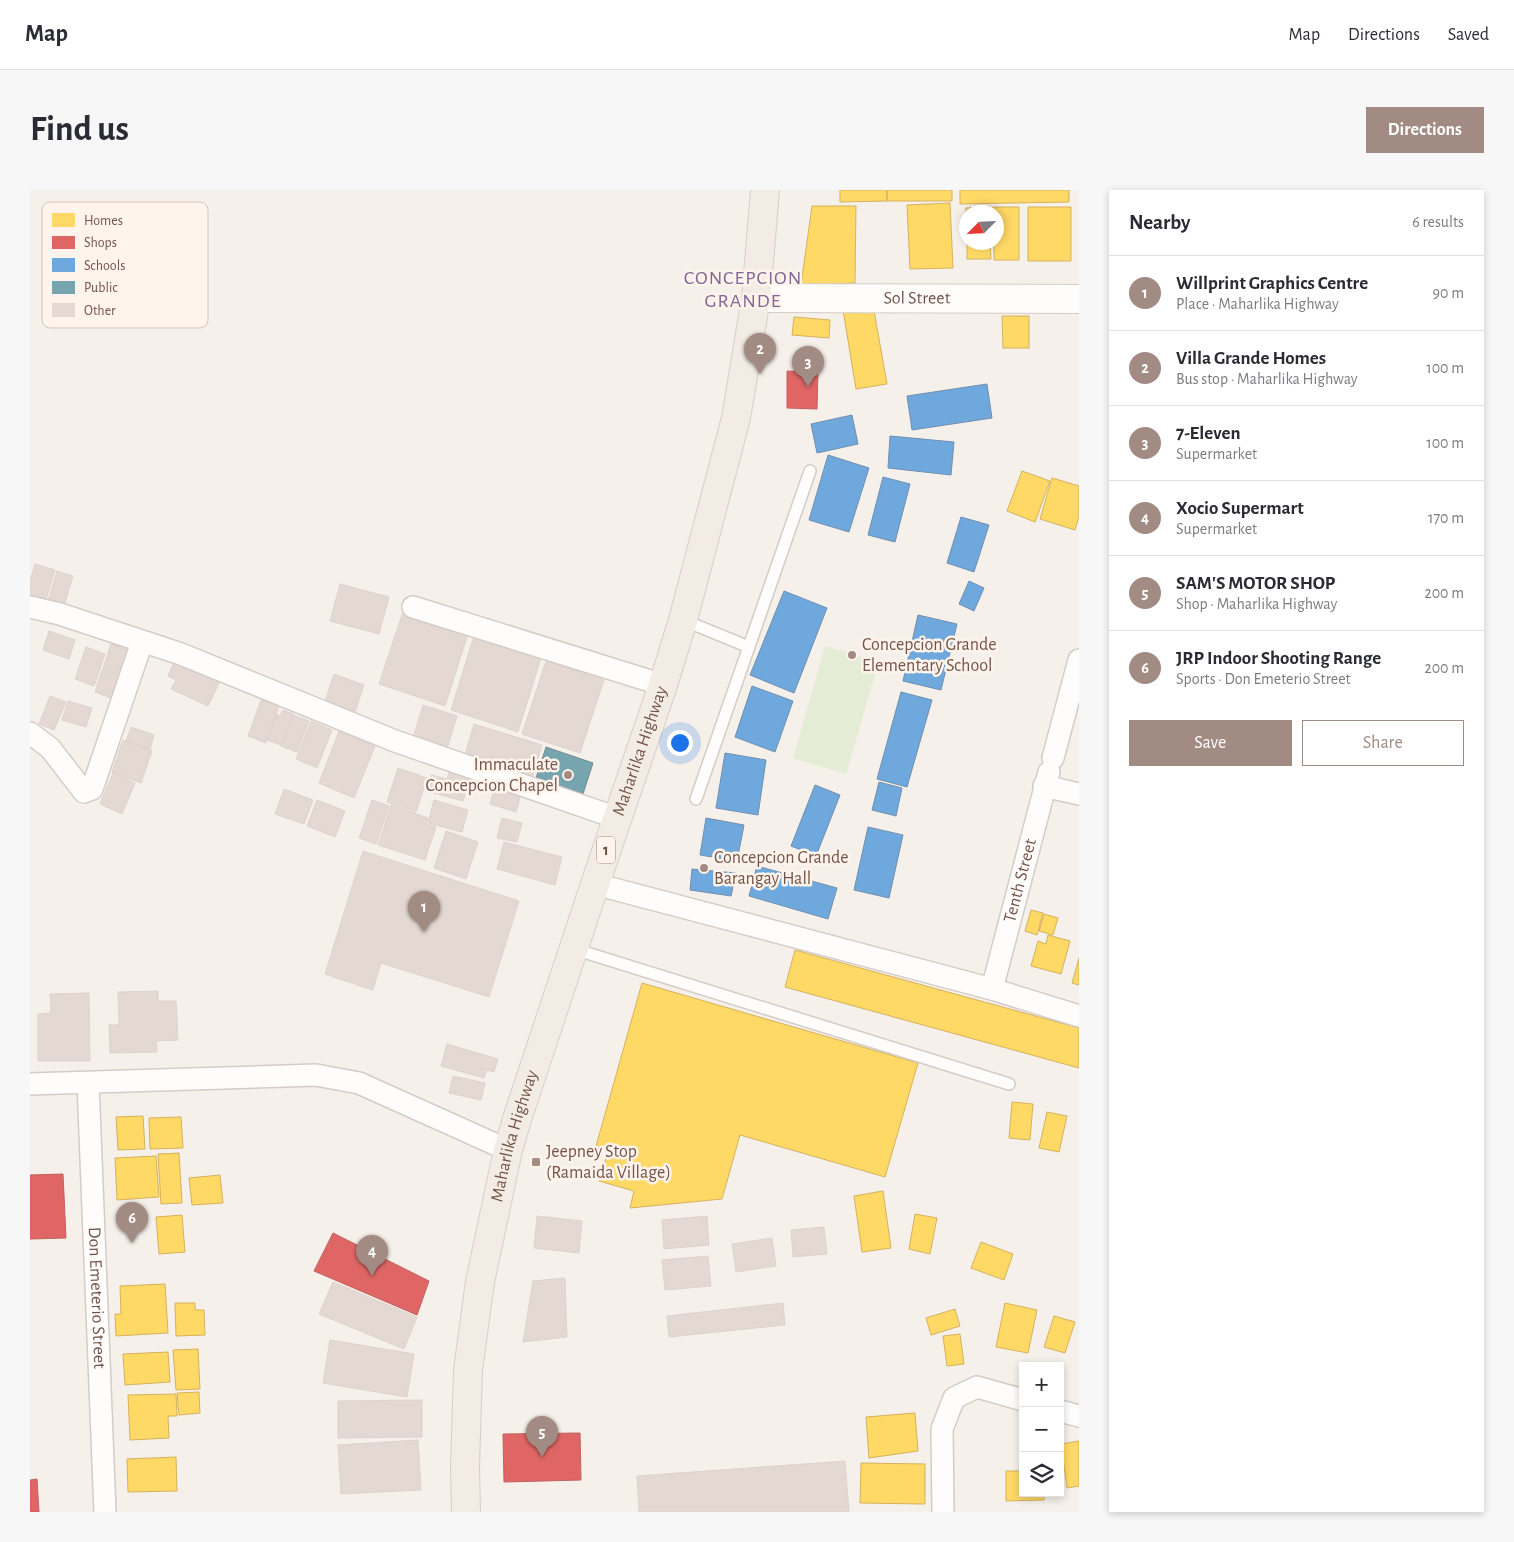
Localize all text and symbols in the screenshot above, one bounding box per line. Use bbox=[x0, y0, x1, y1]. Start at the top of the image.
text: Map bbox=[25, 22, 68, 46]
text: Map bbox=[1289, 26, 1320, 44]
text: Directions bbox=[1348, 26, 1420, 44]
text: Saved bbox=[1448, 26, 1489, 44]
button: Directions bbox=[1366, 107, 1484, 153]
text: Find us bbox=[30, 112, 129, 147]
legend bbox=[42, 202, 208, 328]
north arrow bbox=[959, 205, 1004, 250]
text: Nearby bbox=[1129, 212, 1190, 233]
text: Homes bbox=[84, 214, 123, 228]
text: 6 results bbox=[1412, 214, 1464, 230]
text: Shops bbox=[84, 236, 117, 250]
text: Schools bbox=[84, 259, 125, 273]
district label: CONCEPCION GRANDE bbox=[684, 268, 802, 311]
text: Willprint Graphics Centre bbox=[1176, 274, 1368, 293]
text: Public bbox=[84, 281, 118, 295]
text: 1 bbox=[1142, 285, 1148, 301]
text: 90 m bbox=[1433, 285, 1464, 301]
street label: Sol Street bbox=[884, 289, 951, 308]
text: Place · Maharlika Highway bbox=[1176, 296, 1339, 312]
text: Other bbox=[84, 304, 116, 318]
pin: 2 bbox=[744, 333, 776, 374]
pin: 3 bbox=[792, 346, 824, 387]
text: Villa Grande Homes bbox=[1176, 349, 1326, 368]
text: 2 bbox=[1141, 360, 1149, 376]
text: 100 m bbox=[1426, 360, 1464, 376]
text: Bus stop · Maharlika Highway bbox=[1176, 371, 1358, 387]
text: 7-Eleven bbox=[1176, 424, 1240, 443]
text: 3 bbox=[1142, 435, 1148, 451]
text: 100 m bbox=[1426, 435, 1464, 451]
text: Supermarket bbox=[1176, 446, 1257, 462]
text: Xocio Supermart bbox=[1176, 499, 1304, 518]
text: 4 bbox=[1141, 510, 1149, 526]
text: 170 m bbox=[1428, 510, 1464, 526]
text: Supermarket bbox=[1176, 521, 1257, 537]
text: SAM'S MOTOR SHOP bbox=[1176, 574, 1335, 593]
text: 5 bbox=[1142, 585, 1148, 601]
text: 200 m bbox=[1424, 585, 1464, 601]
text: Shop · Maharlika Highway bbox=[1176, 596, 1337, 612]
place label: Concepcion Grande Elementary School bbox=[862, 636, 997, 675]
marker: Concepcion Grande Elementary School bbox=[846, 649, 858, 661]
text: JRP Indoor Shooting Range bbox=[1176, 649, 1381, 668]
text: 6 bbox=[1141, 660, 1149, 676]
text: 200 m bbox=[1424, 660, 1464, 676]
text: Sports · Don Emeterio Street bbox=[1176, 671, 1351, 687]
street label: Maharlika Highway bbox=[610, 684, 671, 818]
button: Save bbox=[1129, 720, 1292, 766]
button: Share bbox=[1302, 720, 1464, 766]
your location bbox=[667, 730, 693, 756]
place label: Immaculate Concepcion Chapel bbox=[426, 756, 558, 795]
marker: Immaculate Concepcion Chapel bbox=[562, 769, 574, 781]
road number: 1 bbox=[597, 836, 615, 864]
street label: Tenth Street bbox=[1001, 837, 1040, 924]
place label: Concepcion Grande Barangay Hall bbox=[714, 849, 849, 888]
marker: Concepcion Grande Barangay Hall bbox=[698, 862, 710, 874]
pin: 1 bbox=[408, 891, 440, 932]
street label: Maharlika Highway bbox=[488, 1068, 542, 1203]
place label: Jeepney Stop (Ramaida Village) bbox=[546, 1143, 671, 1182]
marker: Jeepney Stop (Ramaida Village) bbox=[530, 1156, 542, 1168]
pin: 6 bbox=[116, 1202, 148, 1243]
street label: Don Emeterio Street bbox=[85, 1226, 108, 1369]
pin: 4 bbox=[356, 1235, 388, 1276]
map controls bbox=[1019, 1362, 1064, 1497]
button: + bbox=[1019, 1362, 1064, 1407]
button: − bbox=[1019, 1407, 1064, 1452]
pin: 5 bbox=[526, 1416, 558, 1457]
button: layers bbox=[1019, 1452, 1064, 1497]

